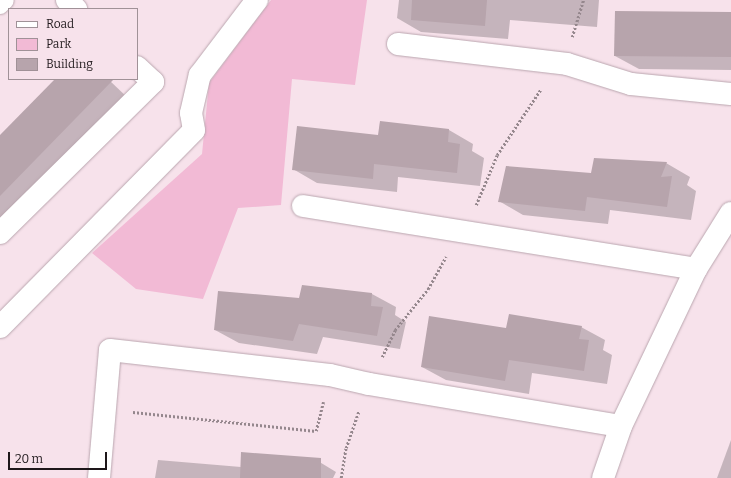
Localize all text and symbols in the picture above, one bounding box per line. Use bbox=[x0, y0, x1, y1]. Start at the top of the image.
legend bbox=[8, 8, 138, 80]
text: Road bbox=[46, 17, 74, 31]
text: Park bbox=[46, 37, 71, 51]
text: Building bbox=[46, 57, 93, 71]
scale bar bbox=[10, 444, 109, 470]
text: 20 m bbox=[15, 452, 43, 466]

